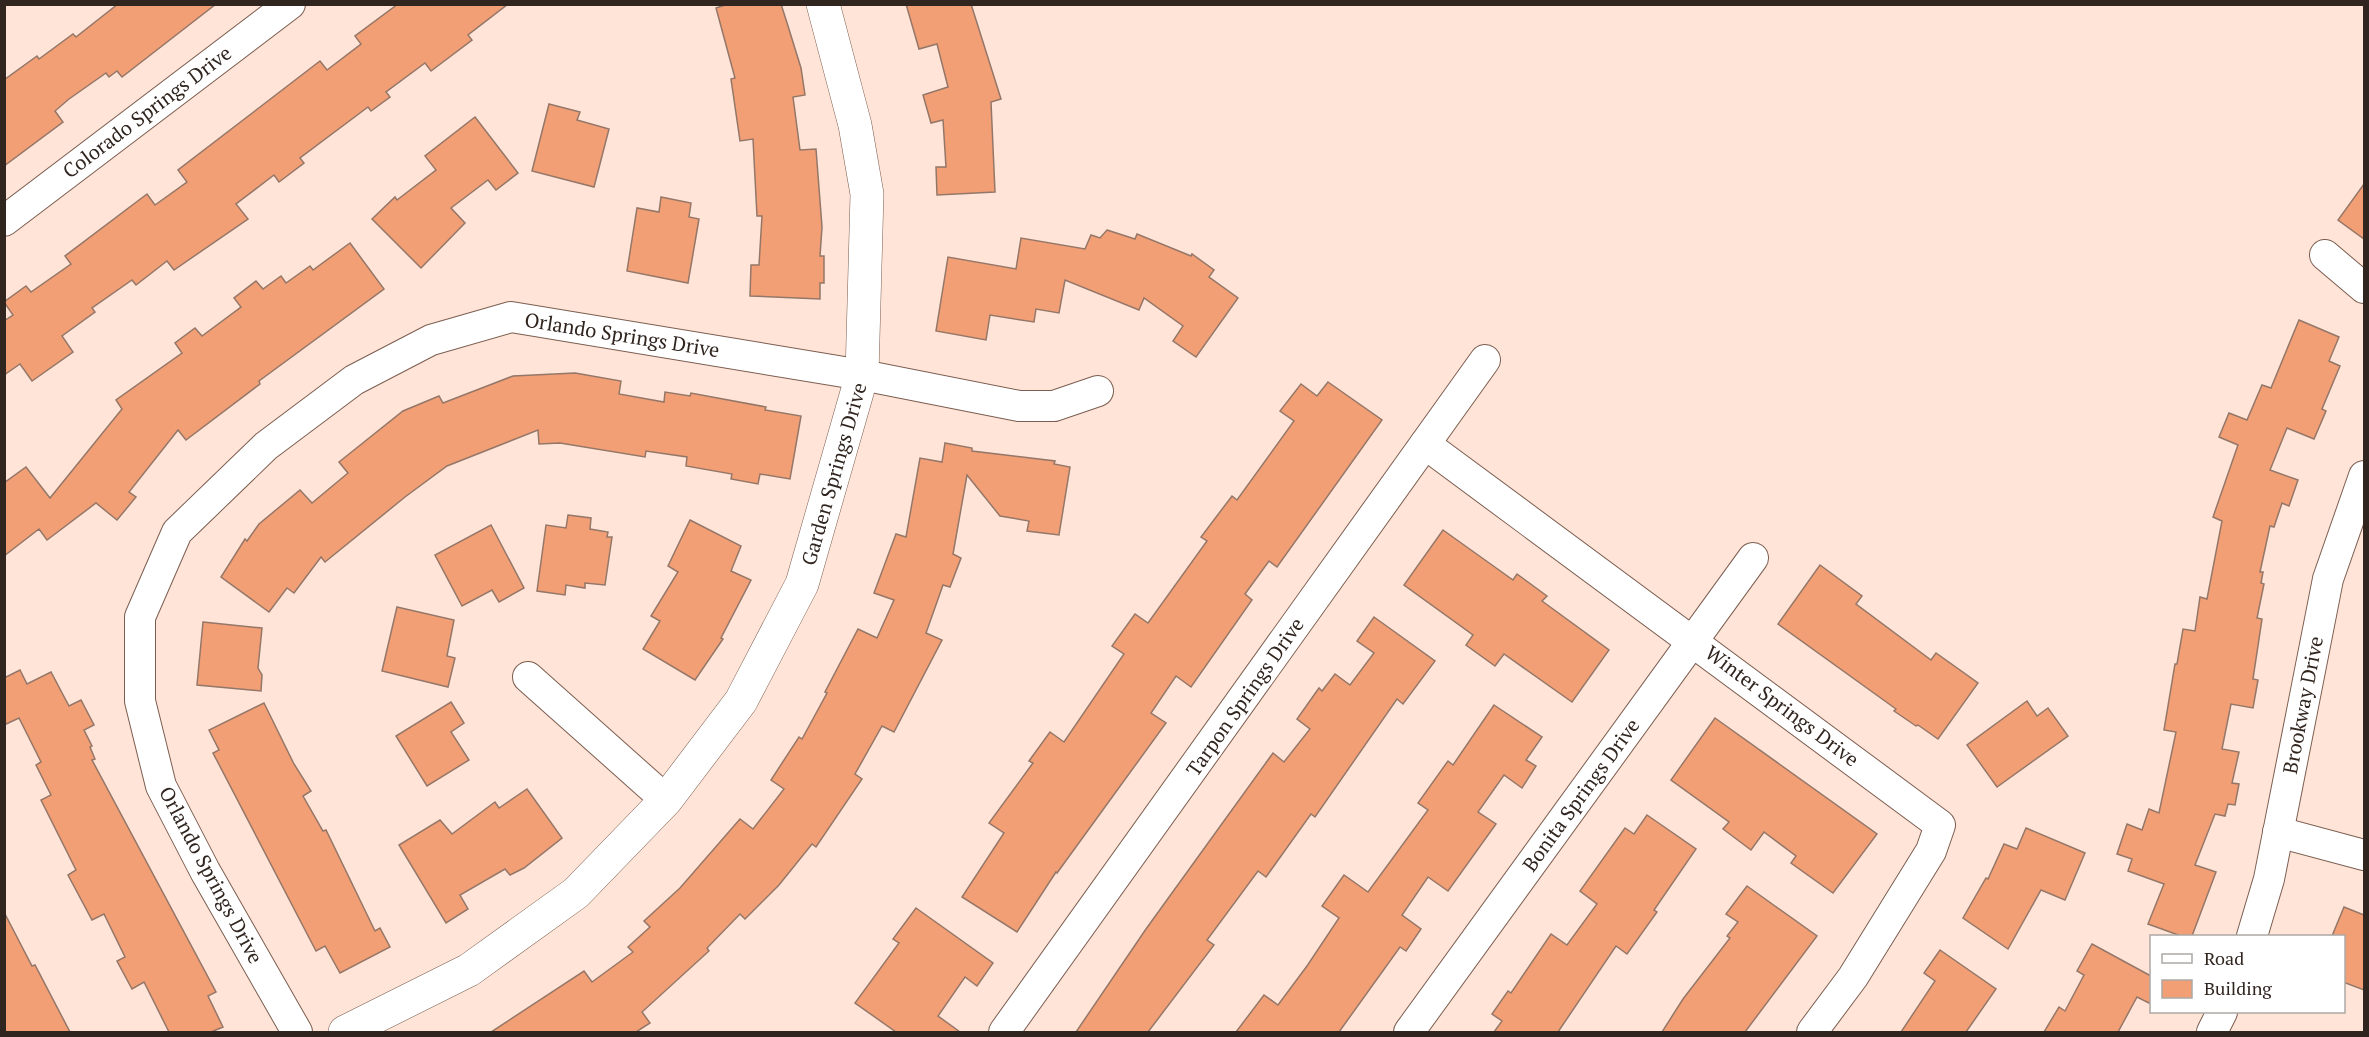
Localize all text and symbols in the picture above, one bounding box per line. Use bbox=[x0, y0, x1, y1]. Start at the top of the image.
street label: Colorado Springs Drive bbox=[57, 39, 237, 184]
street label: Orlando Springs Drive bbox=[523, 306, 721, 363]
street label: Garden Springs Drive bbox=[795, 379, 873, 568]
street label: Tarpon Springs Drive bbox=[1180, 612, 1310, 781]
street label: Brookway Drive bbox=[2276, 634, 2329, 776]
street label: Winter Springs Drive bbox=[1700, 639, 1865, 772]
street label: Bonita Springs Drive bbox=[1516, 713, 1645, 877]
street label: Orlando Springs Drive bbox=[153, 782, 270, 968]
legend bbox=[2150, 935, 2345, 1013]
text: Road bbox=[2204, 946, 2244, 970]
text: Building bbox=[2204, 976, 2272, 1000]

